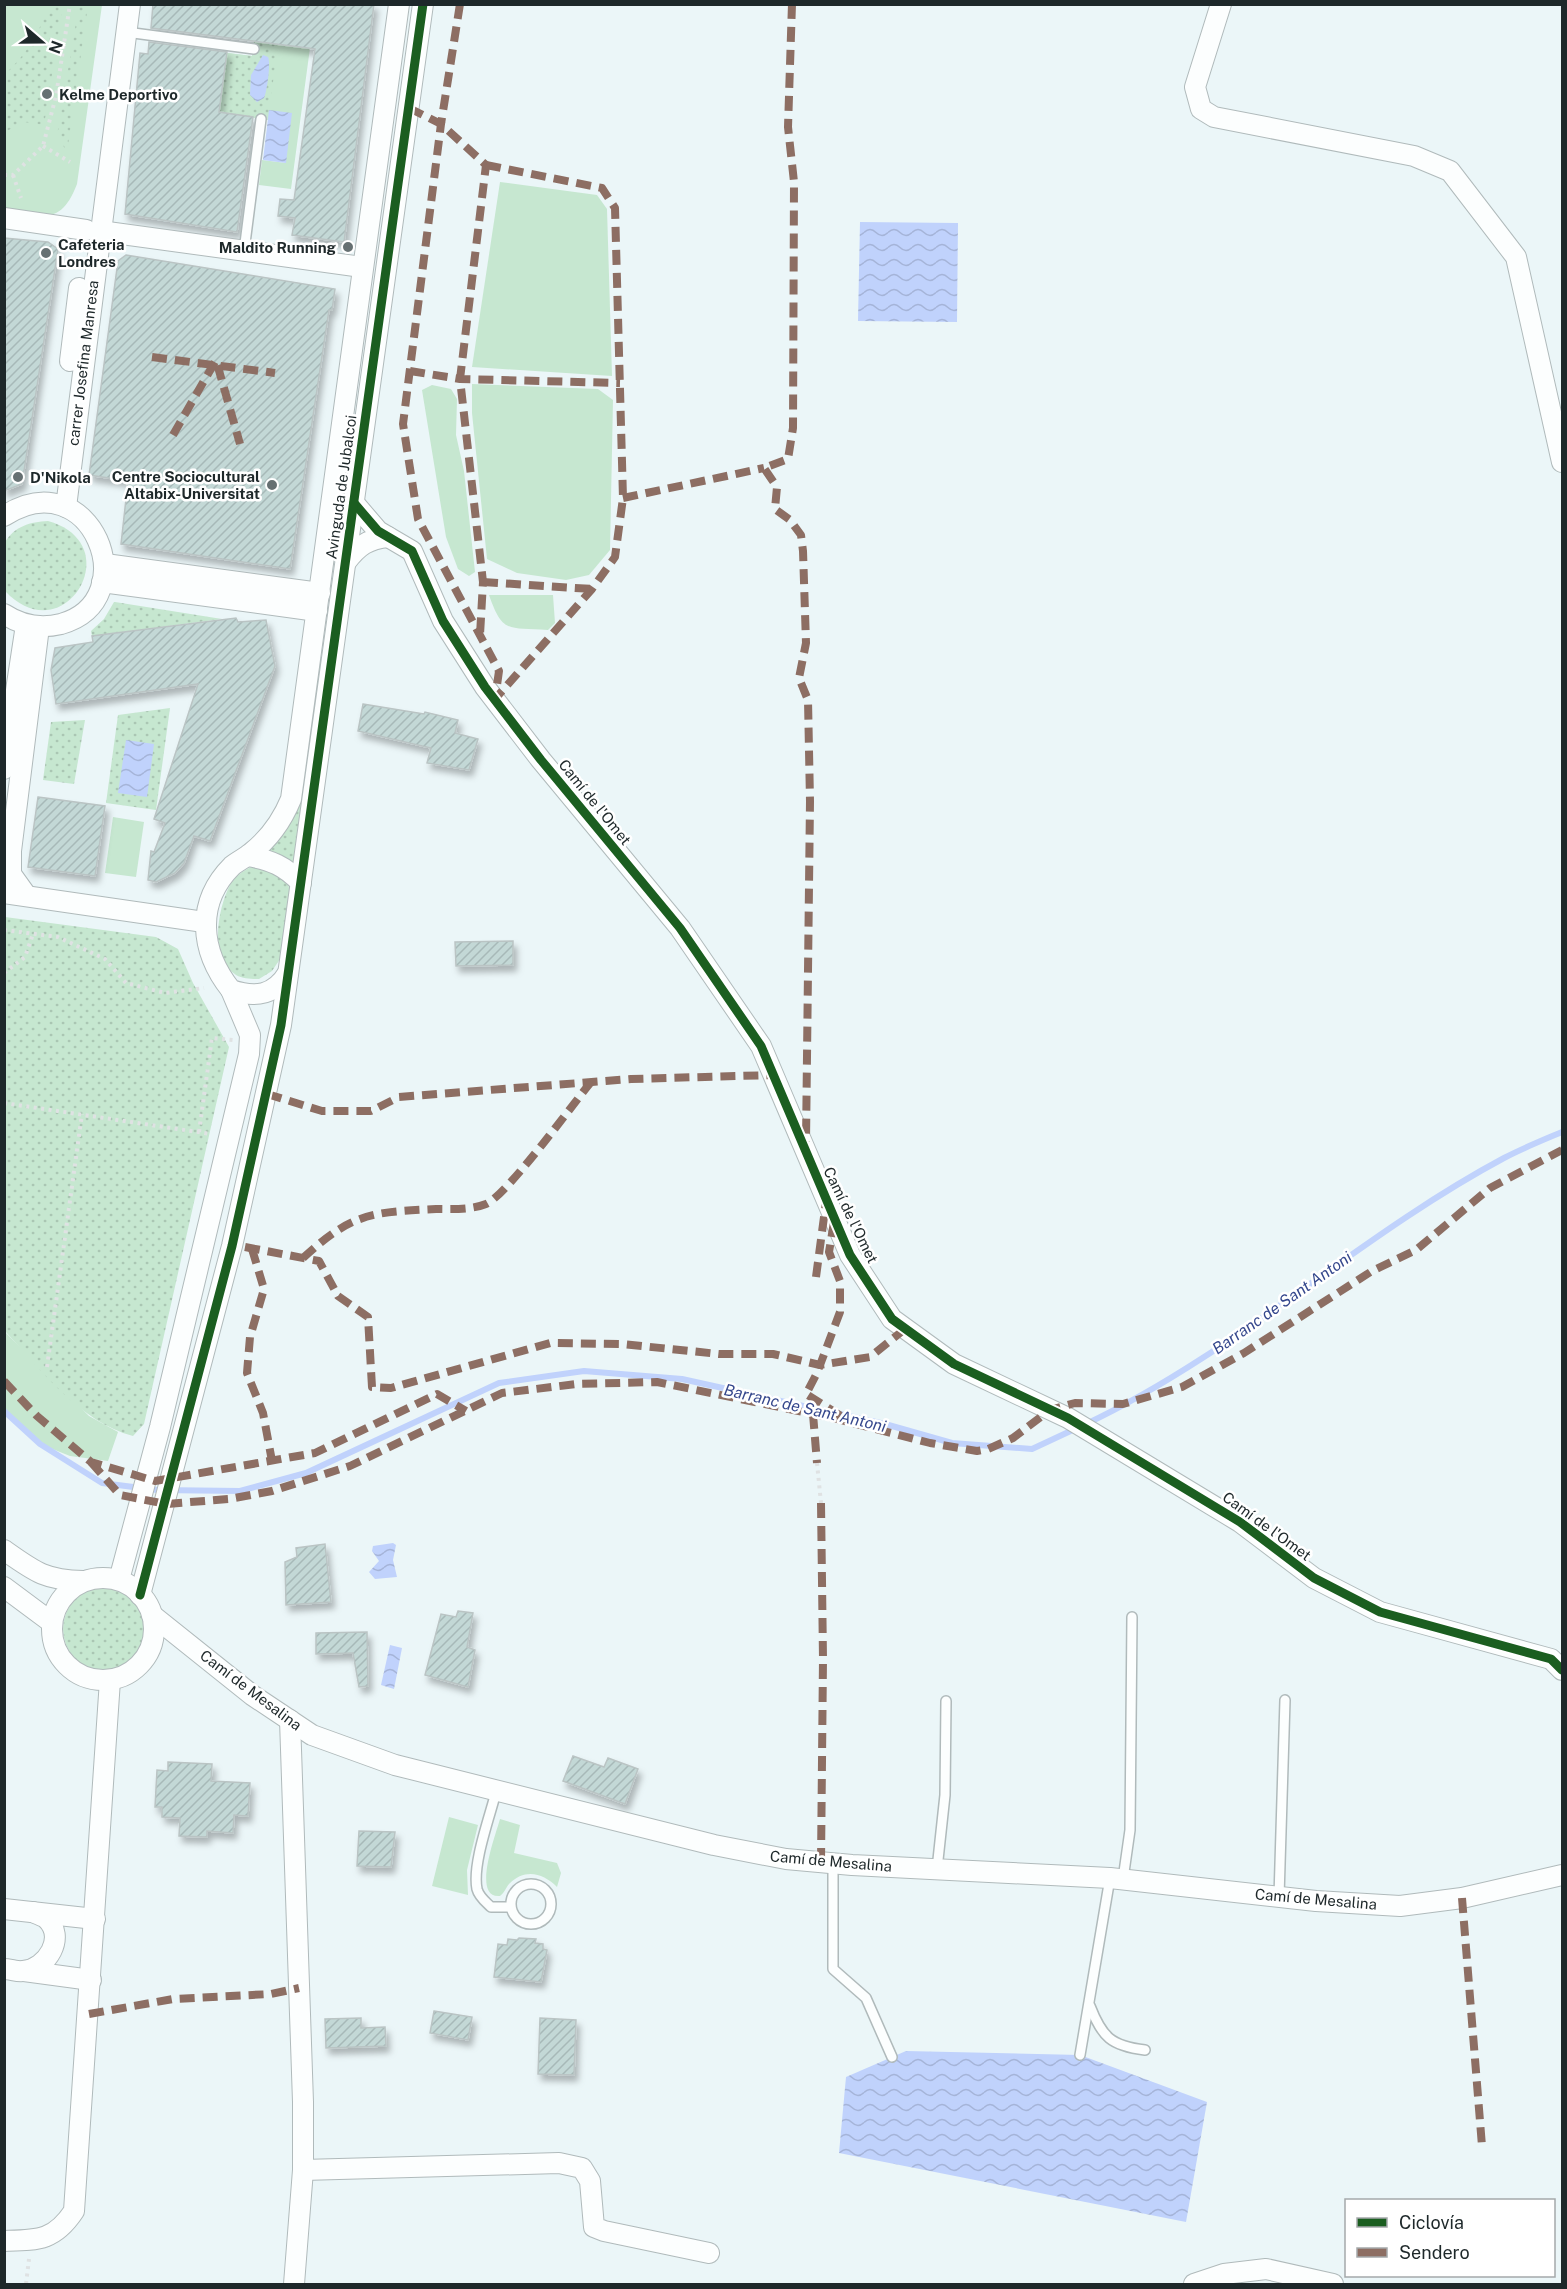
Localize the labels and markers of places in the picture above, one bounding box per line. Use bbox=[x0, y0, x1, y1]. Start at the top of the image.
place label: Kelme Deportivo bbox=[59, 86, 178, 103]
marker: Kelme Deportivo bbox=[40, 87, 54, 101]
place label: Cafeteria Londres bbox=[58, 236, 125, 270]
place label: Maldito Running bbox=[219, 239, 337, 256]
marker: Maldito Running bbox=[341, 240, 355, 254]
marker: Cafeteria Londres bbox=[39, 246, 53, 260]
place label: Centre Sociocultural Altabix-Universitat bbox=[112, 468, 260, 502]
place label: D'Nikola bbox=[30, 469, 91, 486]
marker: D'Nikola bbox=[11, 470, 25, 484]
marker: Centre Sociocultural Altabix-Universitat bbox=[265, 478, 279, 492]

